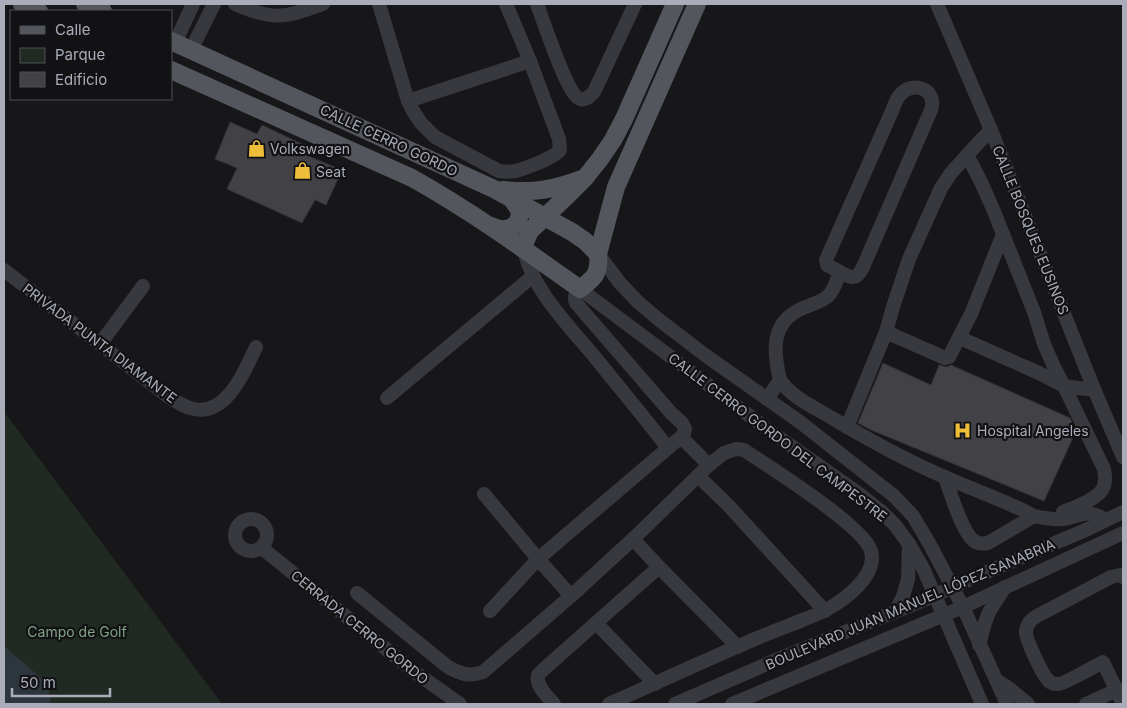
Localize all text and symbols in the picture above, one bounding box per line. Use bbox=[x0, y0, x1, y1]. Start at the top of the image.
legend bbox=[10, 10, 172, 100]
text: Calle bbox=[55, 20, 90, 39]
text: Parque bbox=[55, 45, 105, 64]
text: Edificio bbox=[55, 70, 107, 89]
street label: CALLE CERRO GORDO bbox=[317, 101, 461, 179]
shop icon: Volkswagen bbox=[246, 138, 266, 158]
place label: Volkswagen bbox=[270, 140, 350, 157]
street label: CALLE BOSQUES EUSINOS bbox=[989, 143, 1073, 317]
shop icon: Seat bbox=[292, 161, 312, 181]
place label: Seat bbox=[316, 163, 346, 180]
street label: PRIVADA PUNTA DIAMANTE bbox=[20, 279, 180, 407]
street label: CALLE CERRO GORDO DEL CAMPESTRE bbox=[665, 349, 891, 525]
hospital icon: Hospital Angeles bbox=[953, 420, 973, 440]
place label: Hospital Angeles bbox=[977, 422, 1089, 439]
street label: BOULEVARD JUAN MANUEL LÓPEZ SANABRIA bbox=[763, 535, 1058, 673]
street label: CERRADA CERRO GORDO bbox=[288, 566, 432, 688]
park label: Campo de Golf bbox=[27, 623, 127, 640]
scale bar bbox=[12, 666, 110, 698]
text: 50 m bbox=[20, 673, 56, 692]

